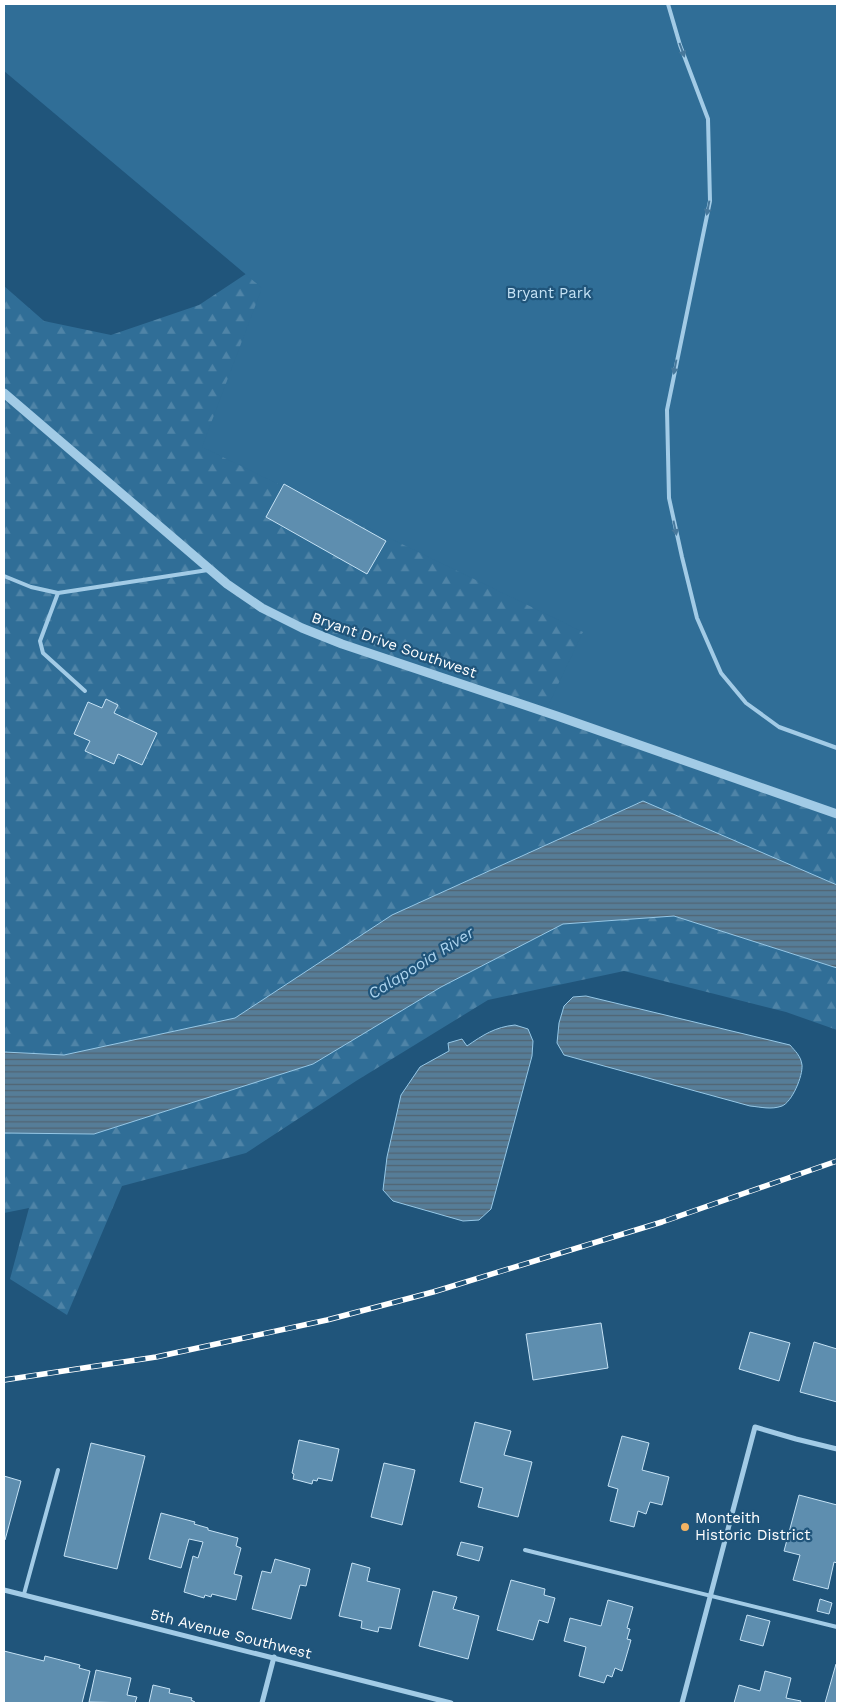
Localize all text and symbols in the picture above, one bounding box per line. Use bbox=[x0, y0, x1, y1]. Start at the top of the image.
one-way arrow bbox=[679, 43, 686, 58]
one-way arrow bbox=[704, 200, 712, 215]
park label: Bryant Park bbox=[507, 284, 592, 302]
one-way arrow bbox=[671, 360, 679, 376]
one-way arrow bbox=[671, 520, 679, 536]
street label: Bryant Drive Southwest bbox=[309, 608, 480, 682]
water label: Calapooia River bbox=[365, 922, 478, 1003]
place label: Monteith Historic District bbox=[695, 1509, 811, 1544]
marker: Monteith Historic District bbox=[679, 1521, 691, 1533]
street label: 5th Avenue Southwest bbox=[149, 1605, 314, 1663]

